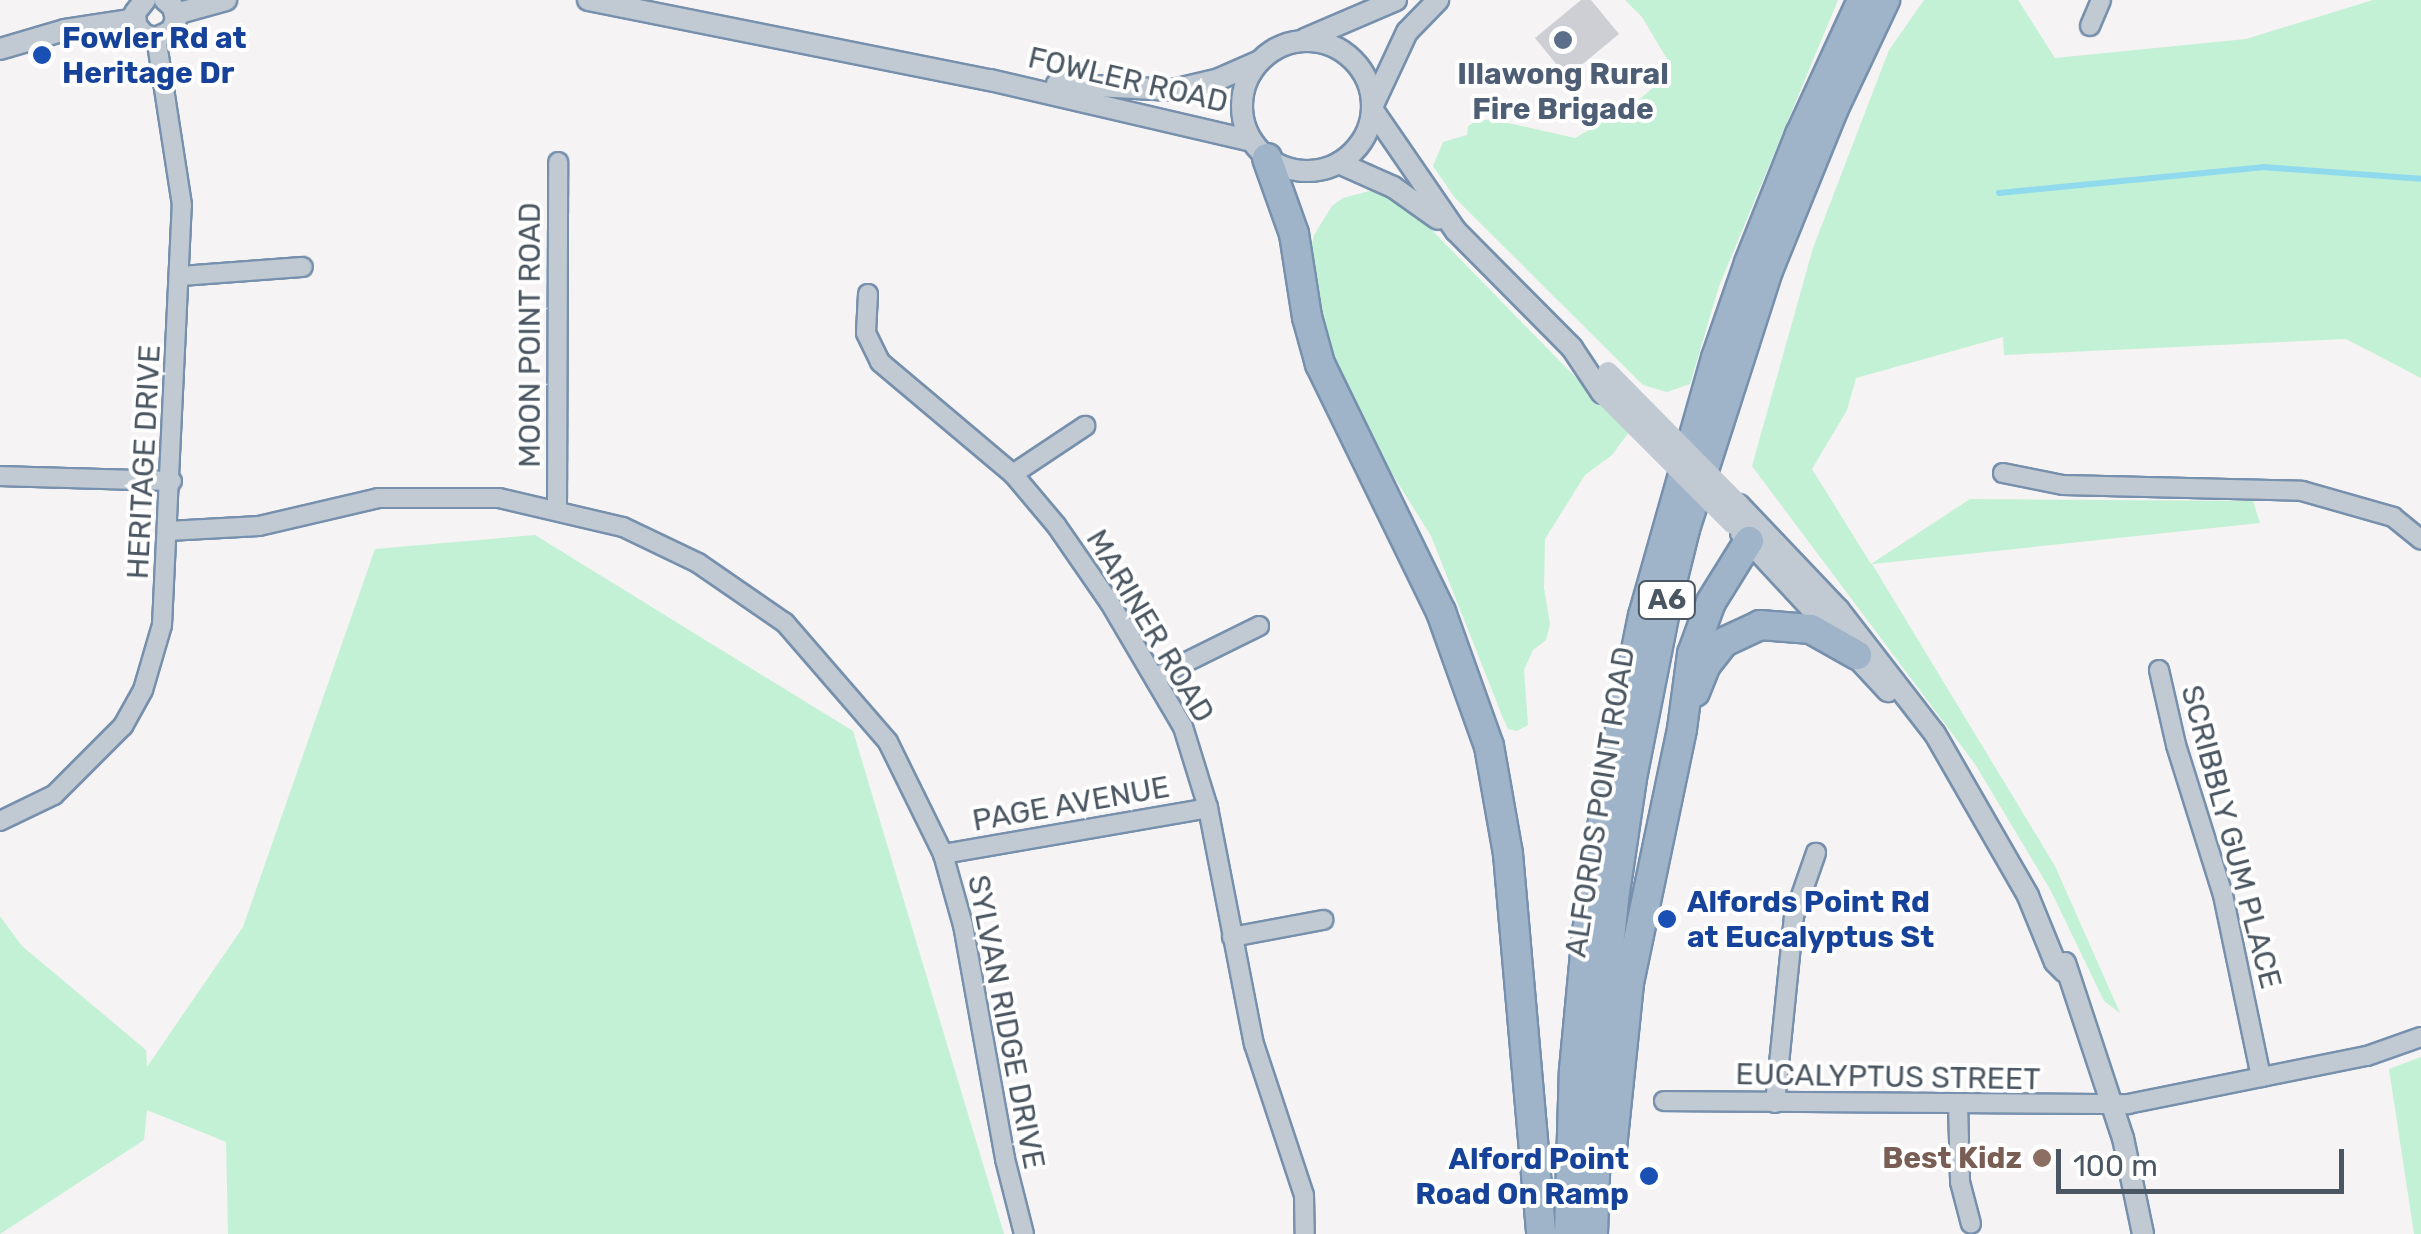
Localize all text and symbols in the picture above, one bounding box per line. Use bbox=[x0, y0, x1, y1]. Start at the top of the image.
place label: Fowler Rd at Heritage Dr bbox=[62, 20, 247, 90]
marker: Illawong Rural Fire Brigade bbox=[1552, 29, 1574, 51]
street label: FOWLER ROAD bbox=[1025, 40, 1231, 120]
marker: Fowler Rd at Heritage Dr bbox=[31, 44, 53, 66]
place label: Illawong Rural Fire Brigade bbox=[1457, 56, 1669, 126]
street label: MOON POINT ROAD bbox=[512, 202, 548, 468]
street label: HERITAGE DRIVE bbox=[120, 344, 168, 580]
street label: MARINER ROAD bbox=[1078, 523, 1222, 729]
road number: A6 bbox=[1637, 577, 1697, 623]
street label: ALFORDS POINT ROAD bbox=[1558, 644, 1642, 960]
street label: SCRIBBLY GUM PLACE bbox=[2173, 681, 2289, 993]
street label: PAGE AVENUE bbox=[969, 769, 1173, 839]
street label: SYLVAN RIDGE DRIVE bbox=[960, 872, 1052, 1172]
place label: Alfords Point Rd at Eucalyptus St bbox=[1687, 884, 1934, 954]
marker: Alfords Point Rd at Eucalyptus St bbox=[1656, 908, 1678, 930]
street label: EUCALYPTUS STREET bbox=[1735, 1056, 2041, 1098]
scale bar bbox=[2061, 1129, 2348, 1191]
place label: Best Kidz bbox=[1882, 1140, 2022, 1176]
place label: Alford Point Road On Ramp bbox=[1415, 1141, 1629, 1212]
marker: Best Kidz bbox=[2031, 1147, 2053, 1169]
text: 100 m bbox=[2073, 1148, 2158, 1184]
marker: Alford Point Road On Ramp bbox=[1638, 1165, 1660, 1187]

